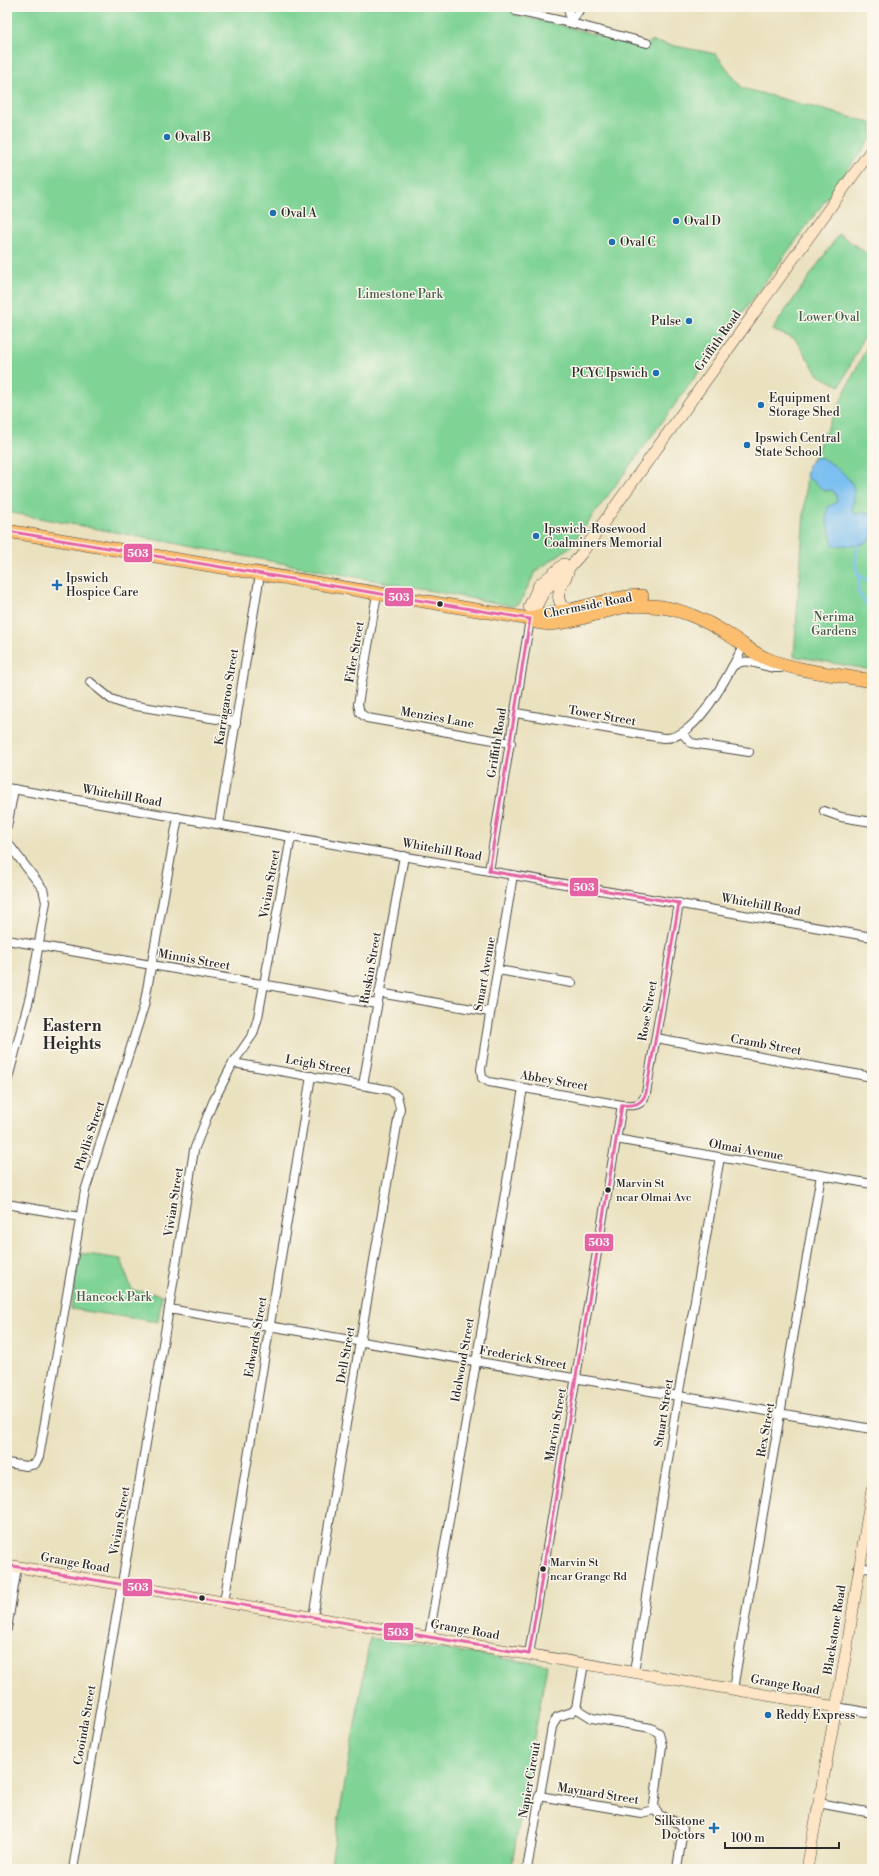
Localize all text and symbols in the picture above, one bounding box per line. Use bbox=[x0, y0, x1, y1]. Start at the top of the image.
place label: Oval B bbox=[175, 130, 211, 145]
marker: Oval B bbox=[162, 132, 172, 142]
place label: Oval A bbox=[281, 206, 317, 221]
marker: Oval A bbox=[268, 208, 278, 218]
place label: Oval D bbox=[684, 214, 721, 229]
marker: Oval D bbox=[671, 216, 681, 226]
place label: Oval C bbox=[620, 235, 656, 250]
marker: Oval C bbox=[607, 237, 617, 247]
park label: Limestone Park bbox=[357, 287, 443, 302]
street label: Griffith Road bbox=[692, 308, 745, 374]
park label: Lower Oval bbox=[798, 310, 860, 325]
place label: Pulse bbox=[651, 314, 681, 329]
marker: Pulse bbox=[684, 316, 694, 326]
place label: PCYC Ipswich bbox=[572, 366, 648, 381]
marker: PCYC Ipswich bbox=[651, 368, 661, 378]
place label: Equipment Storage Shed bbox=[769, 391, 840, 420]
marker: Equipment Storage Shed bbox=[756, 400, 766, 410]
place label: Ipswich Central State School bbox=[755, 431, 841, 460]
marker: Ipswich Central State School bbox=[742, 440, 752, 450]
place label: Ipswich-Rosewood Coalminers Memorial bbox=[544, 522, 663, 551]
marker: Ipswich-Rosewood Coalminers Memorial bbox=[531, 531, 541, 541]
line badge: 503 bbox=[123, 543, 153, 563]
text: 503 bbox=[127, 547, 149, 561]
place label: Ipswich Hospice Care bbox=[66, 571, 139, 600]
marker: Ipswich Hospice Care bbox=[51, 579, 63, 591]
line badge: 503 bbox=[384, 587, 414, 607]
street label: Chermside Road bbox=[542, 590, 634, 622]
text: 503 bbox=[388, 591, 410, 605]
unlabelled marker bbox=[435, 599, 445, 609]
park label: Nerima Gardens bbox=[811, 610, 857, 639]
street label: Fifer Street bbox=[342, 619, 368, 684]
street label: Karragaroo Street bbox=[212, 647, 242, 746]
street label: Tower Street bbox=[567, 703, 638, 729]
street label: Menzies Lane bbox=[399, 704, 475, 732]
street label: Griffith Road bbox=[484, 707, 510, 779]
street label: Whitehill Road bbox=[80, 781, 163, 810]
street label: Whitehill Road bbox=[400, 835, 483, 864]
street label: Vivian Street bbox=[256, 847, 284, 921]
line badge: 503 bbox=[569, 877, 599, 897]
text: 503 bbox=[573, 881, 595, 895]
street label: Whitehill Road bbox=[719, 890, 802, 919]
street label: Ruskin Street bbox=[357, 930, 385, 1005]
street label: Smart Avenue bbox=[471, 936, 499, 1012]
street label: Minnis Street bbox=[157, 946, 232, 974]
street label: Rose Street bbox=[635, 979, 661, 1043]
district label: Eastern Heights bbox=[42, 1016, 102, 1054]
street label: Cramb Street bbox=[729, 1031, 803, 1059]
street label: Leigh Street bbox=[284, 1052, 353, 1078]
street label: Abbey Street bbox=[518, 1067, 590, 1094]
street label: Phyllis Street bbox=[72, 1099, 109, 1173]
street label: Olmai Avenue bbox=[708, 1136, 784, 1164]
street label: Vivian Street bbox=[161, 1165, 187, 1239]
place label: Marvin St near Olmai Ave bbox=[616, 1177, 692, 1205]
marker: Marvin St near Olmai Ave bbox=[603, 1185, 613, 1195]
line badge: 503 bbox=[584, 1233, 614, 1252]
text: 503 bbox=[588, 1236, 610, 1250]
park label: Hancock Park bbox=[76, 1290, 152, 1305]
street label: Edwards Street bbox=[242, 1295, 271, 1379]
street label: Idolwood Street bbox=[448, 1316, 478, 1403]
street label: Dell Street bbox=[334, 1325, 359, 1385]
street label: Frederick Street bbox=[478, 1343, 569, 1373]
street label: Stuart Street bbox=[651, 1377, 677, 1448]
street label: Marvin Street bbox=[542, 1386, 570, 1463]
street label: Rex Street bbox=[754, 1401, 778, 1459]
street label: Vivian Street bbox=[106, 1484, 134, 1558]
street label: Grange Road bbox=[39, 1550, 111, 1576]
place label: Marvin St near Grange Rd bbox=[550, 1556, 628, 1584]
marker: Marvin St near Grange Rd bbox=[538, 1564, 548, 1574]
line badge: 503 bbox=[122, 1578, 153, 1597]
text: 503 bbox=[127, 1581, 149, 1595]
street label: Blackstone Road bbox=[820, 1584, 850, 1677]
unlabelled marker bbox=[197, 1593, 207, 1603]
street label: Grange Road bbox=[429, 1617, 501, 1643]
line badge: 503 bbox=[383, 1622, 414, 1641]
text: 503 bbox=[387, 1626, 409, 1640]
street label: Grange Road bbox=[749, 1672, 821, 1698]
street label: Cooinda Street bbox=[71, 1683, 100, 1766]
place label: Reddy Express bbox=[776, 1708, 855, 1723]
marker: Reddy Express bbox=[763, 1710, 773, 1720]
street label: Napier Circuit bbox=[516, 1740, 544, 1820]
street label: Maynard Street bbox=[556, 1780, 641, 1808]
place label: Silkstone Doctors bbox=[654, 1814, 705, 1843]
marker: Silkstone Doctors bbox=[708, 1822, 720, 1834]
scale bar bbox=[725, 1824, 839, 1850]
text: 100 m bbox=[731, 1831, 765, 1846]

